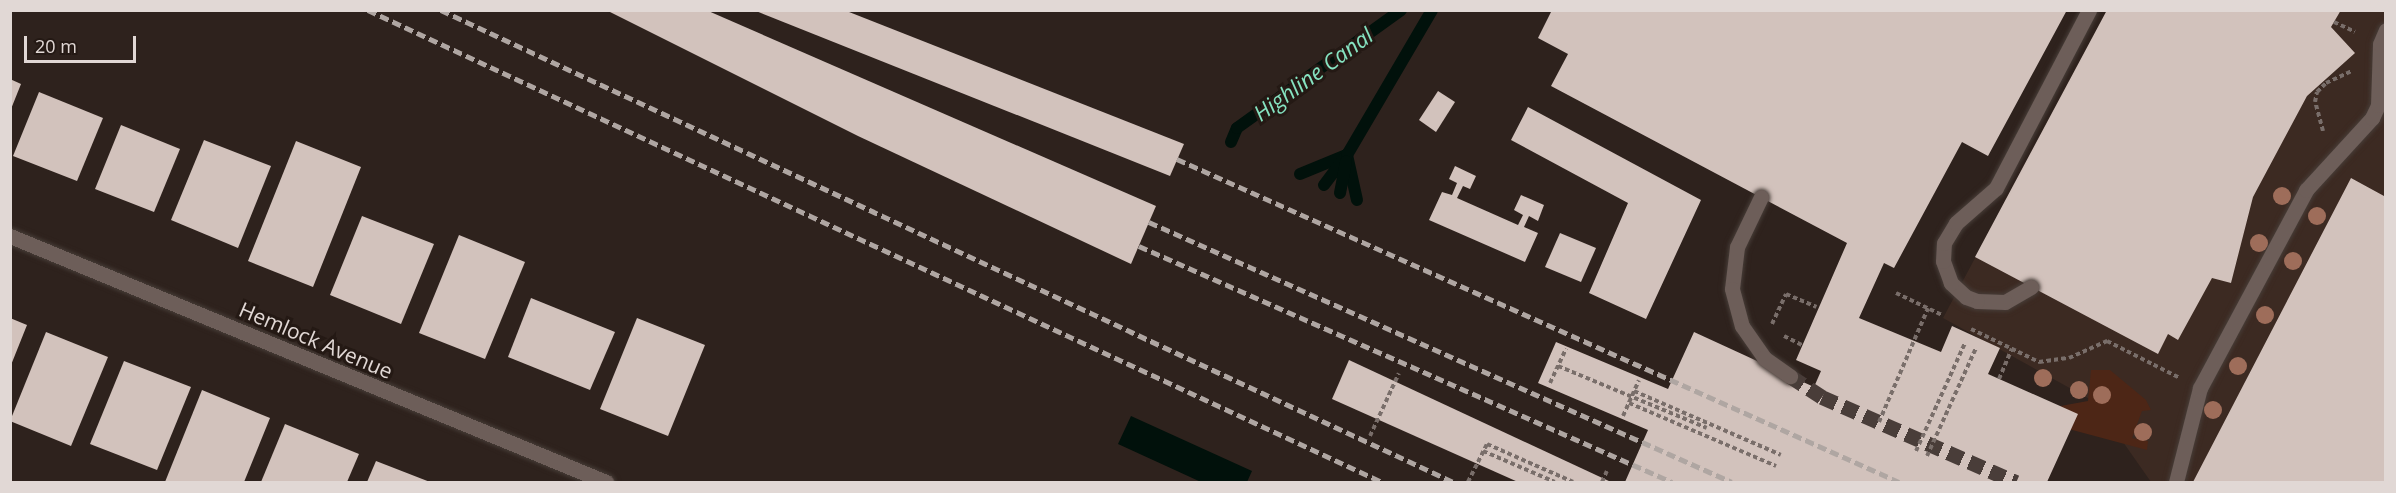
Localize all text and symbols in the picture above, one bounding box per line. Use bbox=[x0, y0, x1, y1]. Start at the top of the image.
water label: Highline Canal bbox=[1248, 22, 1378, 126]
scale bar bbox=[27, 24, 140, 62]
text: 20 m bbox=[35, 34, 77, 58]
street label: Hemlock Avenue bbox=[235, 296, 397, 384]

